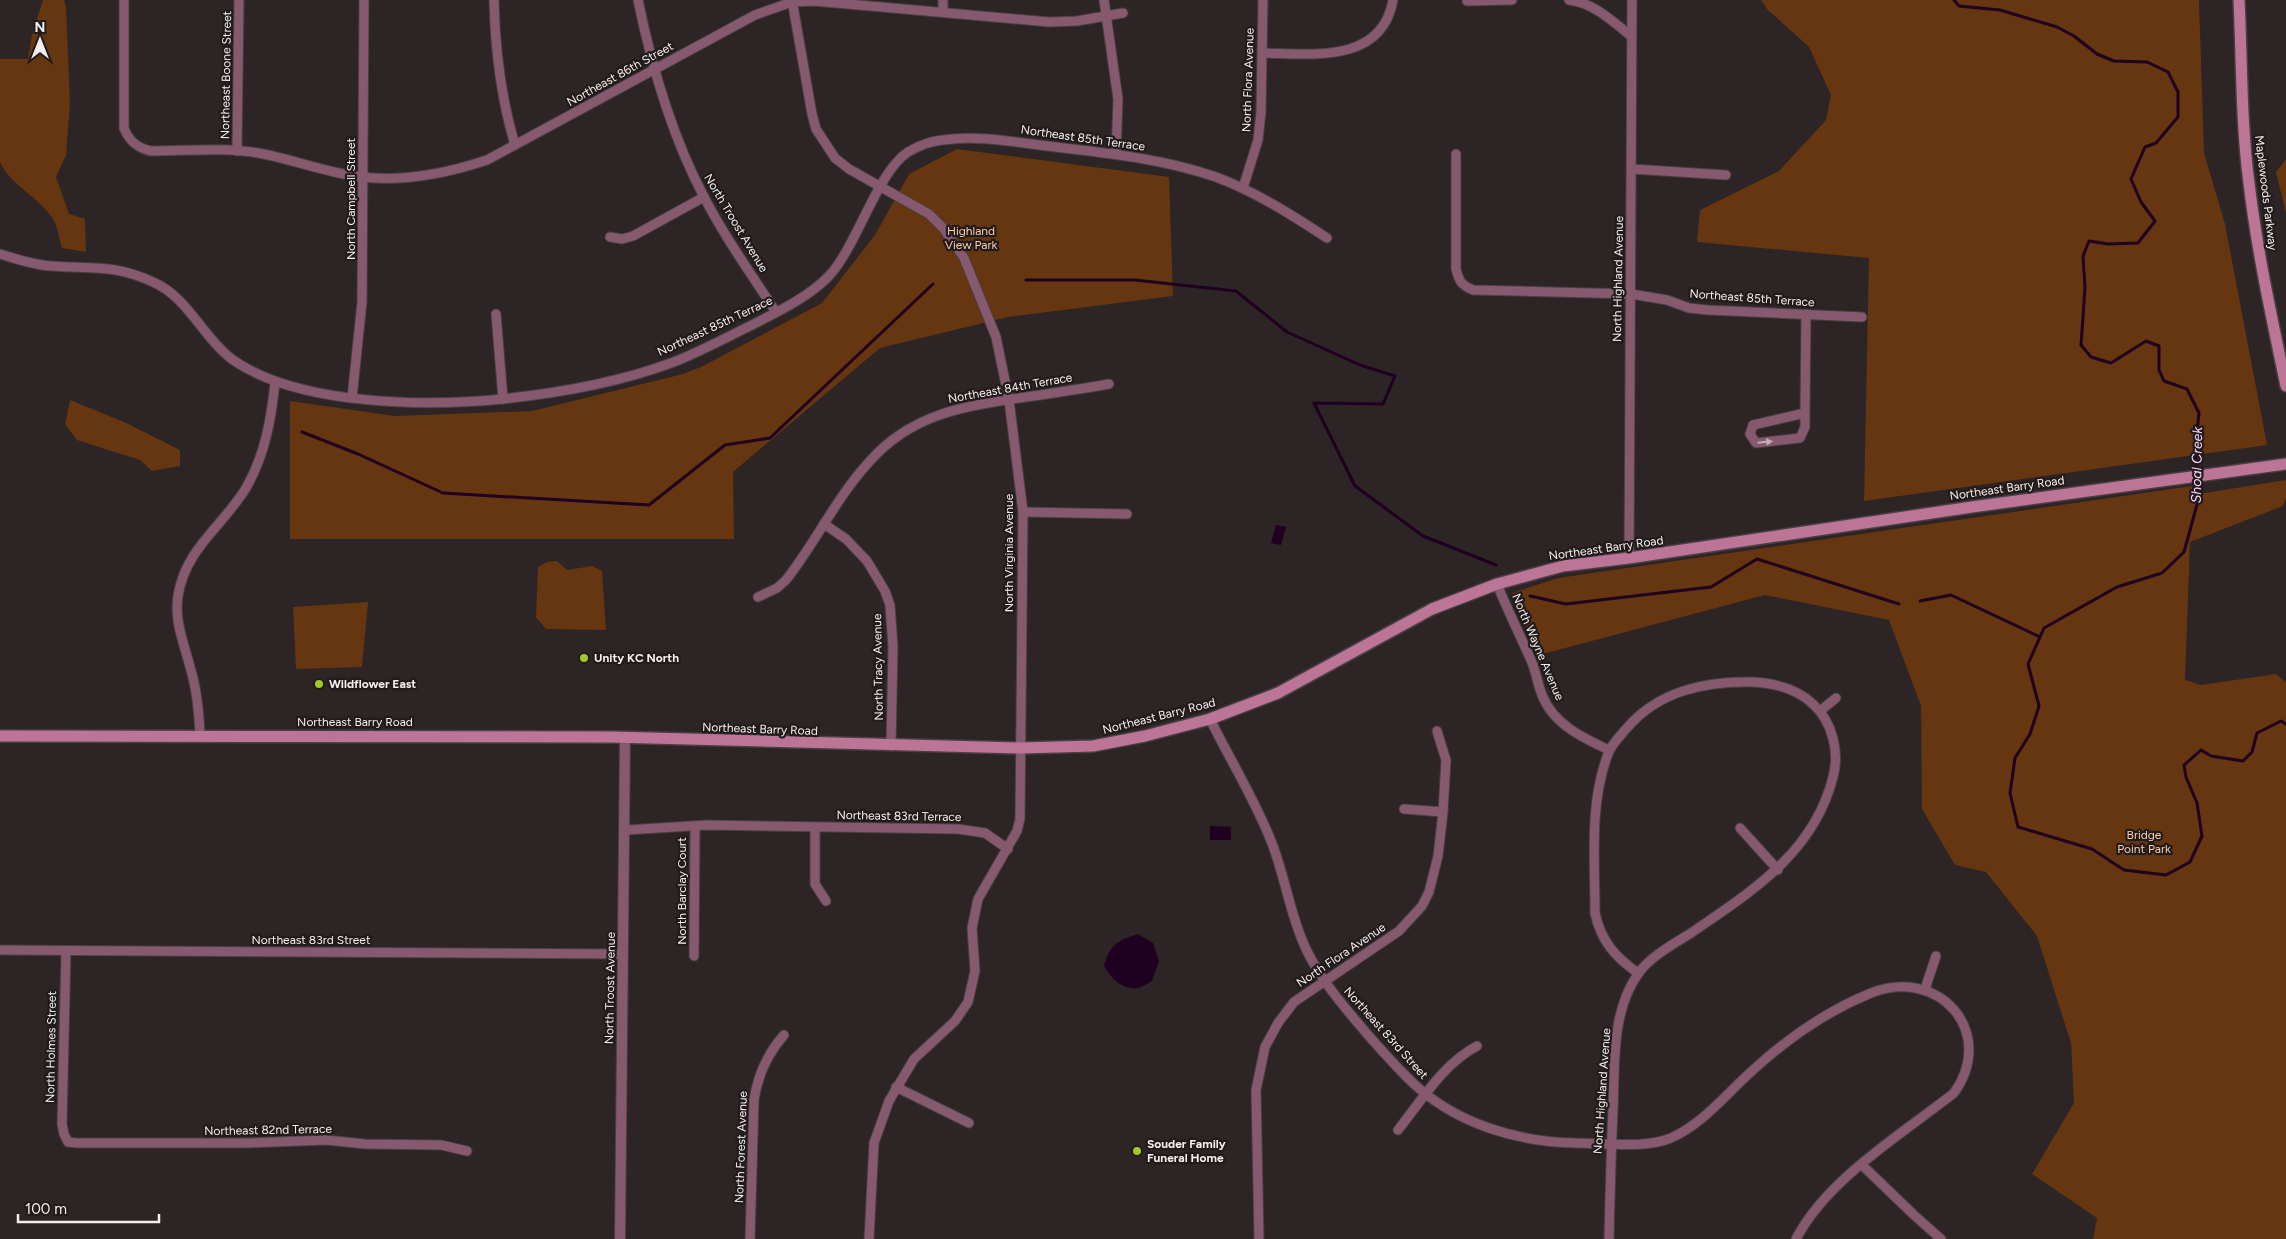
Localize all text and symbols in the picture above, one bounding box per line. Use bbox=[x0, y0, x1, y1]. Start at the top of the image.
street label: Northeast Boone Street bbox=[218, 10, 234, 139]
north arrow bbox=[15, 15, 65, 65]
text: N bbox=[35, 19, 45, 36]
street label: North Flora Avenue bbox=[1239, 27, 1257, 132]
street label: Northeast 86th Street bbox=[564, 39, 676, 109]
street label: Northeast 85th Terrace bbox=[1020, 122, 1147, 154]
street label: Maplewoods Parkway bbox=[2252, 135, 2280, 252]
street label: North Campbell Street bbox=[344, 138, 358, 260]
street label: North Troost Avenue bbox=[701, 171, 771, 275]
street label: North Highland Avenue bbox=[1610, 215, 1626, 342]
park label: Highland View Park bbox=[945, 224, 998, 252]
street label: Northeast 85th Terrace bbox=[1689, 287, 1816, 309]
street label: Northeast 85th Terrace bbox=[655, 293, 775, 359]
street label: Northeast 84th Terrace bbox=[947, 370, 1074, 406]
water label: Shoal Creek bbox=[2188, 426, 2206, 503]
one-way arrow bbox=[1758, 438, 1774, 446]
street label: Northeast Barry Road bbox=[1949, 473, 2065, 503]
street label: North Virginia Avenue bbox=[1002, 493, 1016, 612]
street label: Northeast Barry Road bbox=[1548, 533, 1664, 563]
street label: North Wayne Avenue bbox=[1509, 591, 1567, 703]
street label: North Tracy Avenue bbox=[870, 613, 886, 721]
place label: Unity KC North bbox=[594, 651, 679, 665]
marker: Unity KC North bbox=[578, 652, 590, 664]
place label: Wildflower East bbox=[329, 677, 416, 691]
marker: Wildflower East bbox=[313, 678, 325, 690]
street label: Northeast Barry Road bbox=[1101, 695, 1217, 737]
street label: Northeast Barry Road bbox=[297, 715, 413, 729]
street label: Northeast Barry Road bbox=[702, 720, 818, 738]
street label: Northeast 83rd Terrace bbox=[836, 808, 962, 824]
park label: Bridge Point Park bbox=[2117, 828, 2171, 856]
street label: North Barclay Court bbox=[675, 837, 689, 945]
street label: North Flora Avenue bbox=[1294, 920, 1389, 990]
street label: North Troost Avenue bbox=[602, 931, 618, 1044]
street label: Northeast 83rd Street bbox=[252, 933, 371, 947]
street label: Northeast 83rd Street bbox=[1341, 984, 1431, 1082]
street label: North Holmes Street bbox=[43, 990, 59, 1103]
street label: North Highland Avenue bbox=[1591, 1027, 1613, 1154]
street label: North Forest Avenue bbox=[732, 1090, 750, 1203]
street label: Northeast 82nd Terrace bbox=[204, 1122, 332, 1138]
place label: Souder Family Funeral Home bbox=[1147, 1137, 1226, 1165]
marker: Souder Family Funeral Home bbox=[1131, 1145, 1143, 1157]
scale bar bbox=[18, 1192, 159, 1224]
text: 100 m bbox=[25, 1200, 67, 1218]

